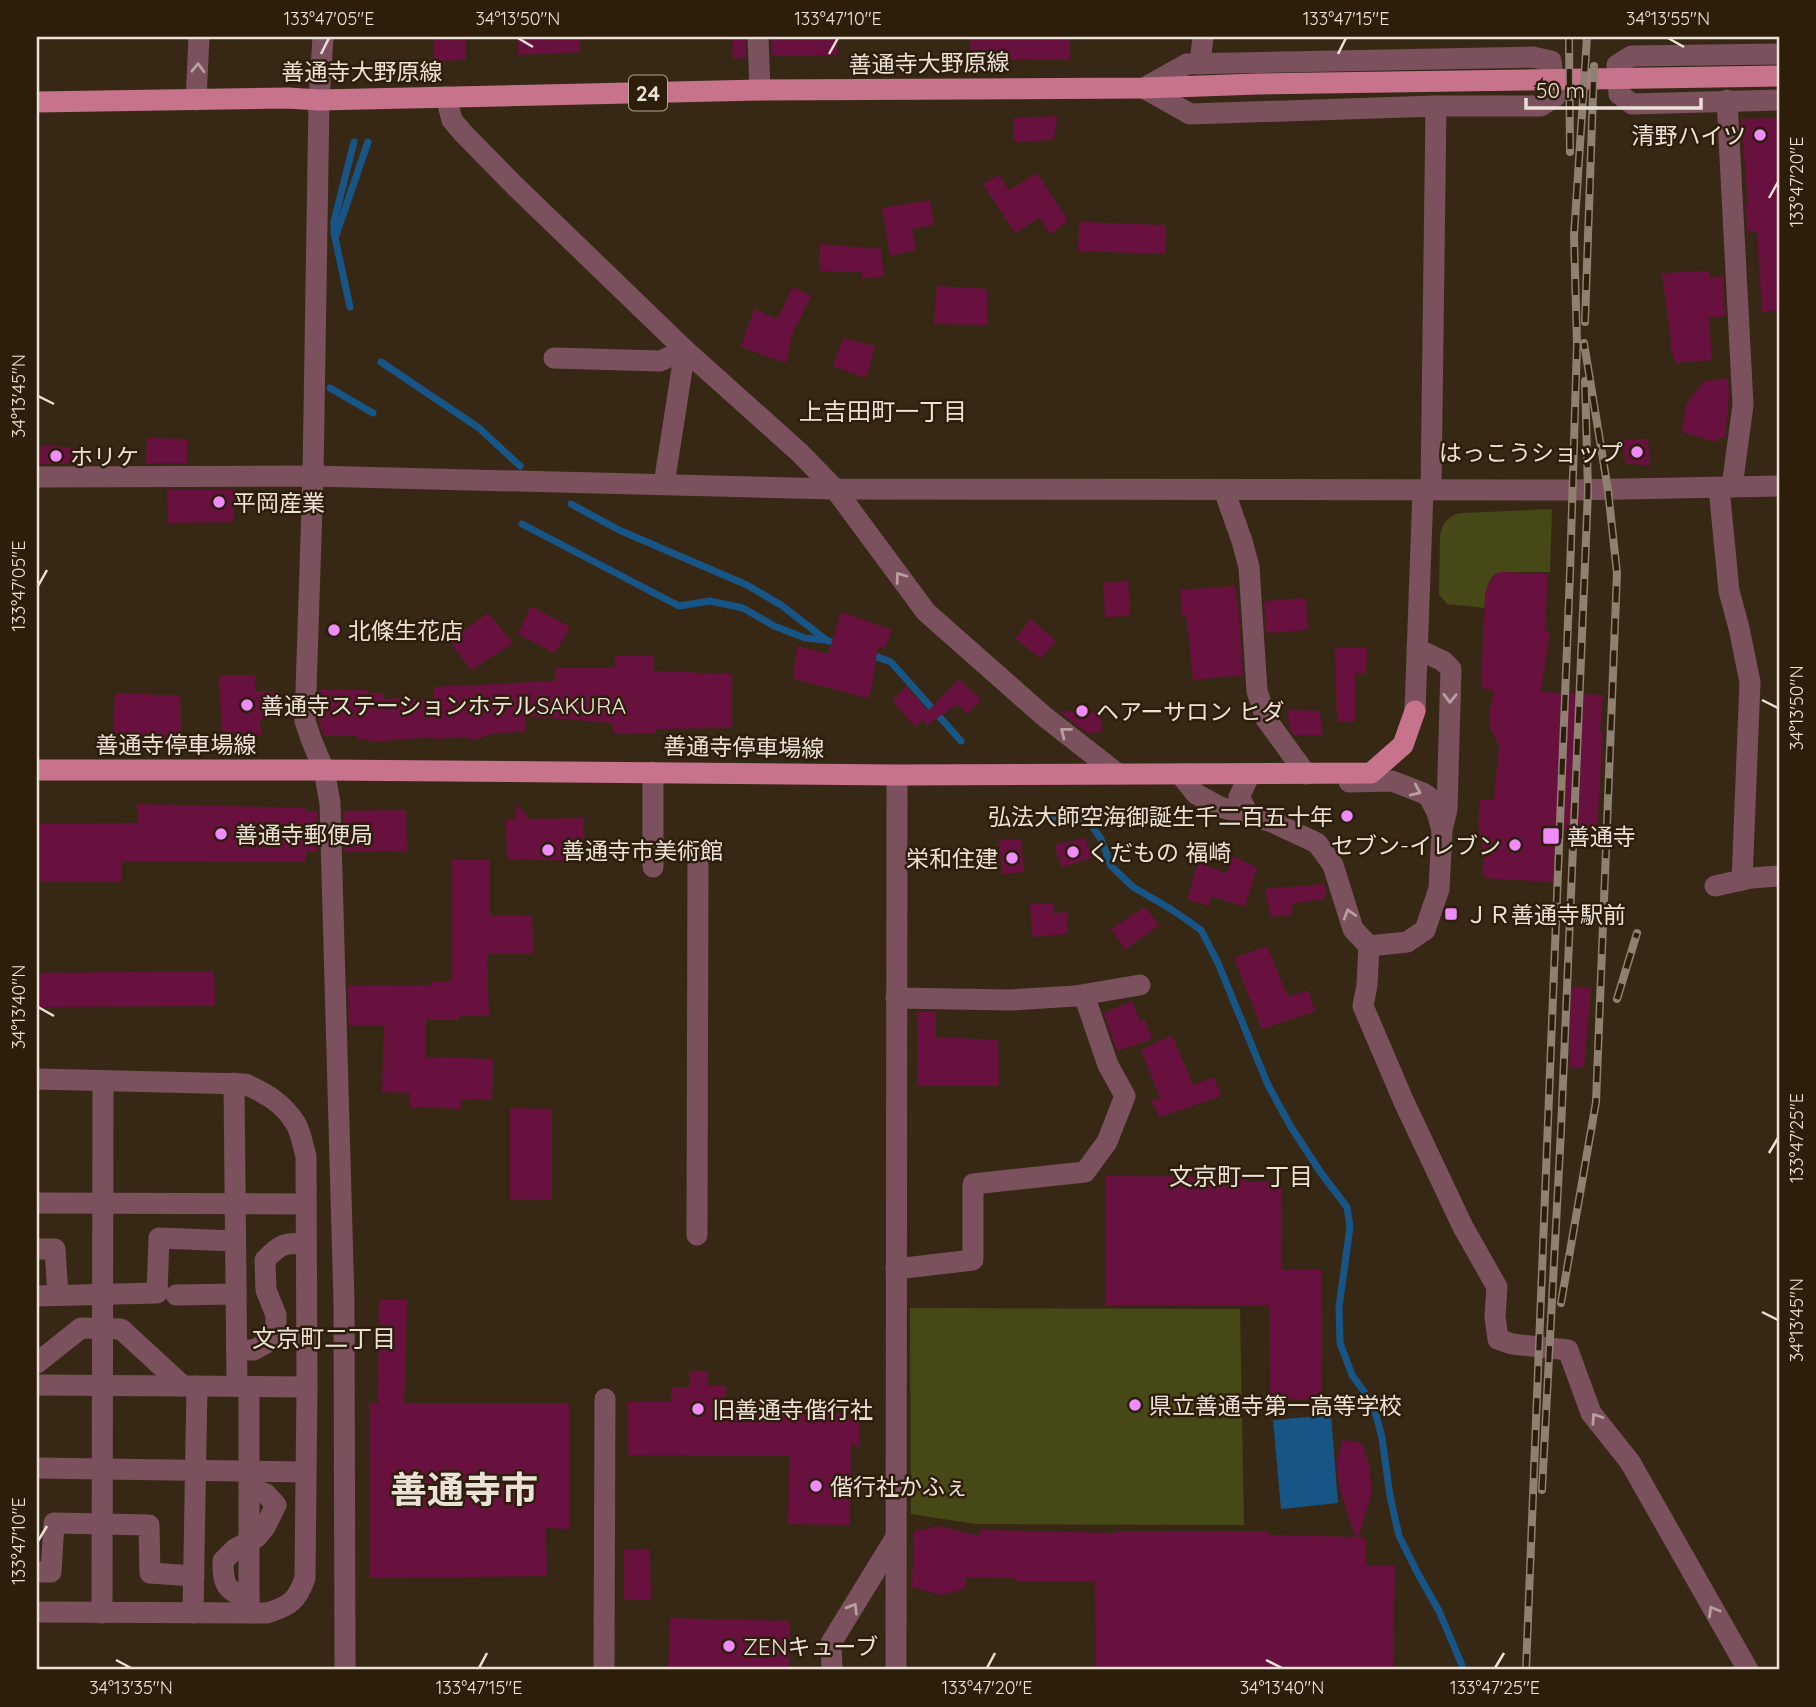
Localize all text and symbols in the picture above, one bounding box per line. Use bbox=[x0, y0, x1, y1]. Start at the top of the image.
text: 133°47'05"E bbox=[284, 7, 374, 30]
text: 34°13'50"N bbox=[476, 7, 560, 30]
text: 133°47'10"E bbox=[794, 7, 882, 30]
text: 133°47'15"E bbox=[1303, 7, 1389, 30]
text: 34°13'55"N bbox=[1626, 7, 1710, 30]
street label: 善通寺大野原線 bbox=[848, 47, 1010, 79]
street label: 善通寺大野原線 bbox=[282, 57, 443, 86]
one-way arrow bbox=[190, 63, 205, 74]
scale bar bbox=[1526, 66, 1700, 110]
road number: 24 bbox=[629, 76, 667, 110]
text: 50 m bbox=[1536, 77, 1585, 103]
place label: 清野ハイツ bbox=[1631, 121, 1746, 150]
marker: 清野ハイツ bbox=[1752, 127, 1768, 143]
text: 133°47'20"E bbox=[1785, 137, 1808, 227]
text: 34°13'45"N bbox=[7, 354, 30, 438]
district label: 上吉田町一丁目 bbox=[799, 396, 967, 426]
place label: はっこうショップ bbox=[1439, 438, 1623, 467]
place label: ホリケ bbox=[70, 442, 139, 471]
marker: はっこうショップ bbox=[1629, 444, 1645, 460]
marker: ホリケ bbox=[48, 448, 64, 464]
place label: 平岡産業 bbox=[233, 488, 325, 517]
marker: 平岡産業 bbox=[211, 494, 227, 510]
text: 133°47'05"E bbox=[7, 541, 30, 631]
one-way arrow bbox=[896, 572, 908, 585]
place label: 北條生花店 bbox=[348, 616, 463, 645]
marker: 北條生花店 bbox=[326, 622, 342, 638]
text: 34°13'50"N bbox=[1785, 666, 1808, 750]
place label: 善通寺ステーションホテルSAKURA bbox=[261, 691, 626, 720]
one-way arrow bbox=[1442, 693, 1458, 703]
marker: 善通寺ステーションホテルSAKURA bbox=[239, 697, 255, 713]
place label: ヘアーサロン ヒダ bbox=[1096, 697, 1284, 726]
marker: ヘアーサロン ヒダ bbox=[1074, 703, 1090, 719]
one-way arrow bbox=[1060, 728, 1072, 741]
street label: 善通寺停車場線 bbox=[96, 730, 257, 759]
street label: 善通寺停車場線 bbox=[663, 731, 825, 763]
one-way arrow bbox=[1409, 783, 1421, 797]
place label: 弘法大師空海御誕生千二百五十年 bbox=[988, 802, 1333, 831]
marker: 弘法大師空海御誕生千二百五十年 bbox=[1339, 808, 1355, 824]
place label: 善通寺郵便局 bbox=[235, 820, 373, 849]
place label: 善通寺 bbox=[1567, 822, 1636, 851]
marker: 善通寺郵便局 bbox=[213, 826, 229, 842]
marker: 善通寺 bbox=[1541, 826, 1561, 846]
place label: セブン-イレブン bbox=[1331, 831, 1501, 860]
place label: 善通寺市美術館 bbox=[562, 836, 723, 865]
marker: セブン-イレブン bbox=[1507, 837, 1523, 853]
place label: くだもの 福崎 bbox=[1087, 838, 1231, 867]
marker: 善通寺市美術館 bbox=[540, 842, 556, 858]
place label: 栄和住建 bbox=[906, 844, 998, 873]
marker: くだもの 福崎 bbox=[1065, 844, 1081, 860]
marker: 栄和住建 bbox=[1004, 850, 1020, 866]
place label: ＪＲ善通寺駅前 bbox=[1465, 900, 1626, 929]
marker: ＪＲ善通寺駅前 bbox=[1443, 906, 1459, 922]
one-way arrow bbox=[1342, 908, 1357, 920]
text: 34°13'40"N bbox=[7, 965, 30, 1049]
text: 133°47'25"E bbox=[1785, 1093, 1808, 1183]
district label: 文京町一丁目 bbox=[1169, 1161, 1313, 1191]
text: 34°13'45"N bbox=[1785, 1278, 1808, 1362]
district label: 文京町二丁目 bbox=[252, 1323, 396, 1353]
place label: 県立善通寺第一高等学校 bbox=[1149, 1391, 1402, 1420]
place label: 旧善通寺偕行社 bbox=[712, 1395, 873, 1424]
marker: 県立善通寺第一高等学校 bbox=[1127, 1397, 1143, 1413]
marker: 旧善通寺偕行社 bbox=[690, 1401, 706, 1417]
one-way arrow bbox=[1591, 1413, 1604, 1426]
district label: 善通寺市 bbox=[390, 1466, 538, 1512]
place label: 偕行社かふぇ bbox=[830, 1472, 968, 1501]
marker: 偕行社かふぇ bbox=[808, 1478, 824, 1494]
text: 133°47'10"E bbox=[7, 1497, 30, 1585]
one-way arrow bbox=[844, 1602, 857, 1615]
one-way arrow bbox=[1708, 1606, 1721, 1619]
place label: ZENキューブ bbox=[743, 1632, 878, 1661]
marker: ZENキューブ bbox=[721, 1638, 737, 1654]
text: 34°13'35"N bbox=[89, 1676, 173, 1699]
text: 133°47'15"E bbox=[436, 1676, 522, 1699]
text: 133°47'20"E bbox=[942, 1676, 1032, 1699]
text: 34°13'40"N bbox=[1240, 1676, 1324, 1699]
text: 133°47'25"E bbox=[1450, 1676, 1540, 1699]

